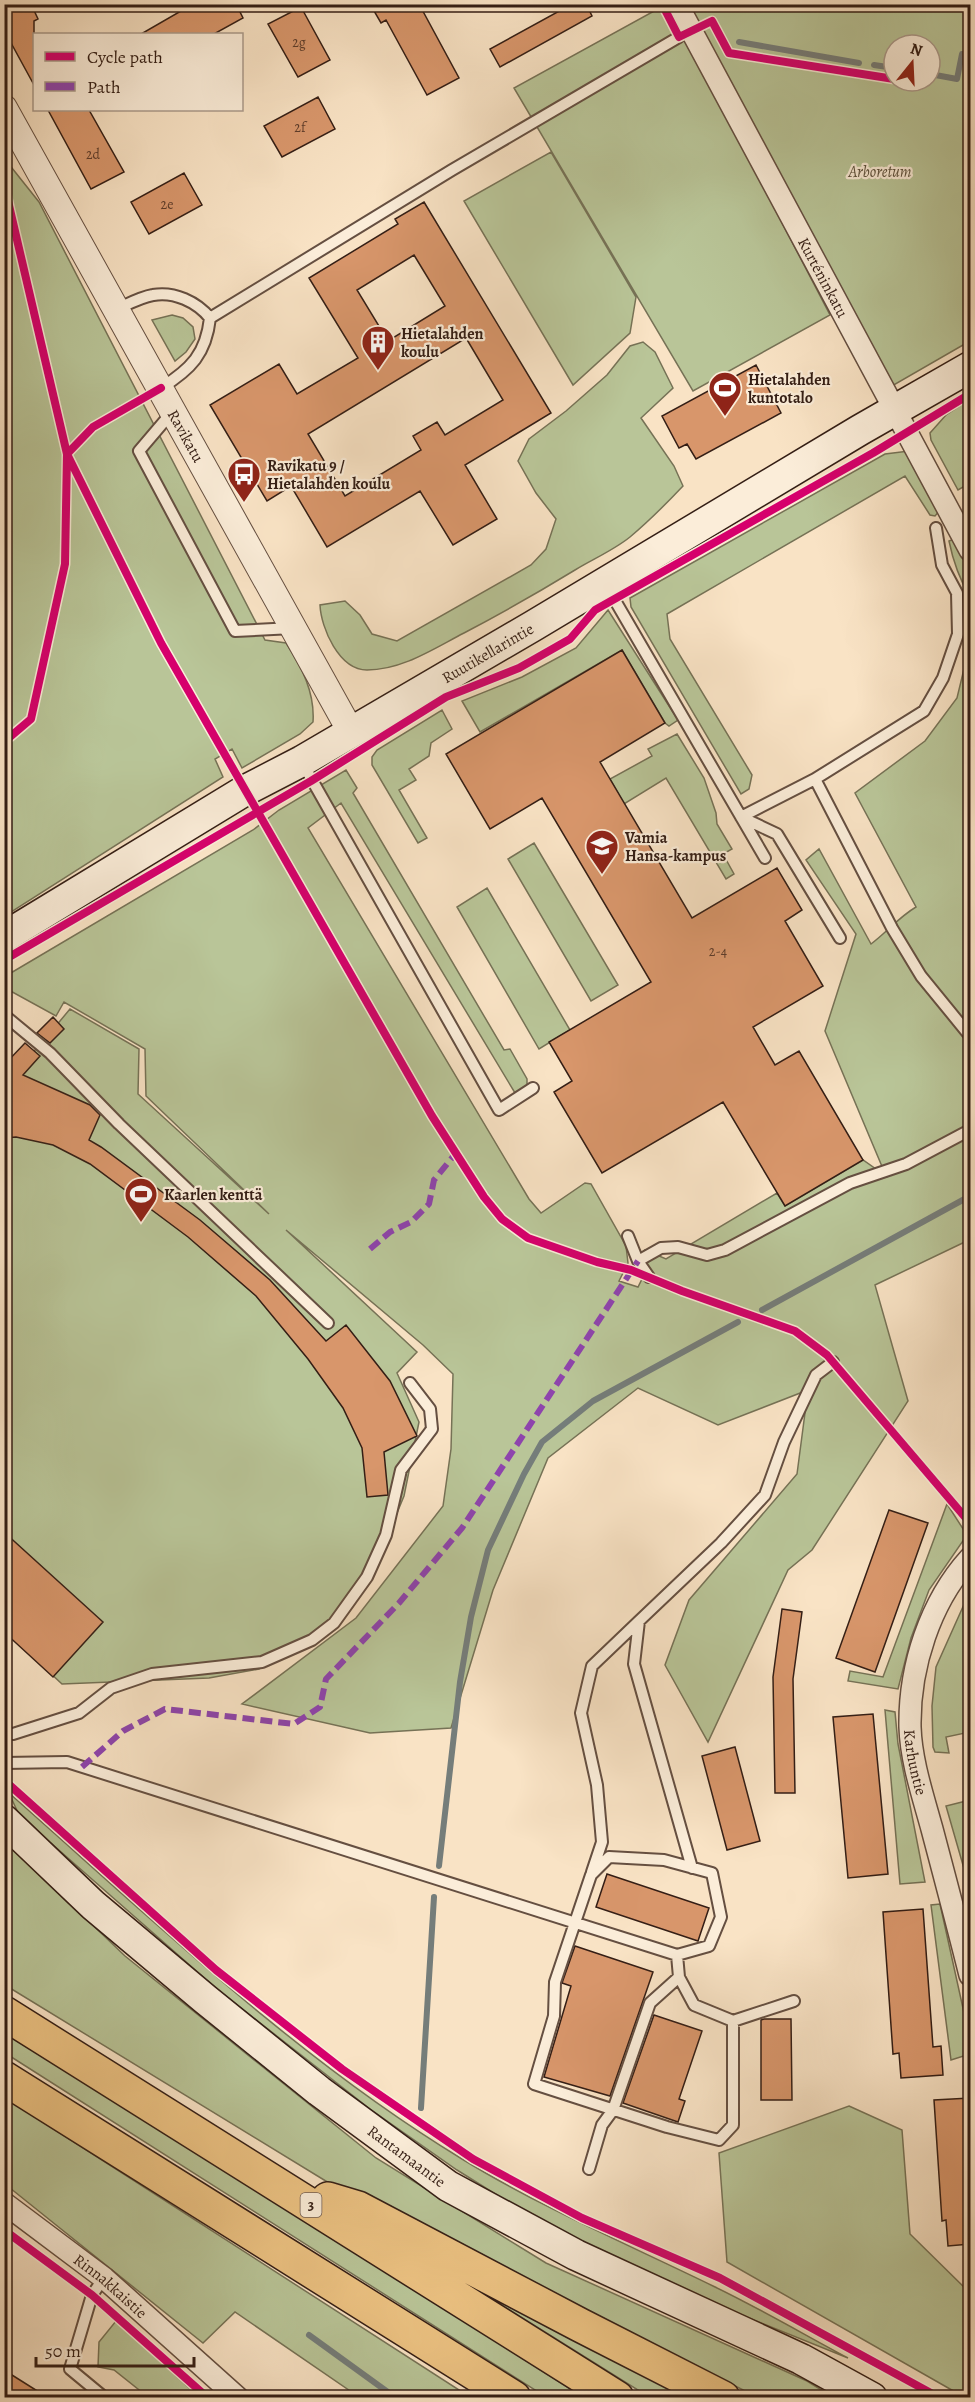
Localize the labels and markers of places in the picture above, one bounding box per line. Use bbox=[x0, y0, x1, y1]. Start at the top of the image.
place label: Hietalahden koulu bbox=[401, 323, 484, 363]
building icon: Hietalahden koulu bbox=[360, 324, 396, 371]
place label: Hietalahden kuntotalo bbox=[748, 369, 831, 409]
sports icon: Hietalahden kuntotalo bbox=[707, 370, 743, 417]
place label: Ravikatu 9 / Hietalahden koulu bbox=[267, 455, 391, 495]
bus stop icon: Ravikatu 9 / Hietalahden koulu bbox=[226, 456, 262, 503]
place label: Vamia Hansa-kampus bbox=[624, 827, 726, 867]
school or university icon: Vamia Hansa-kampus bbox=[584, 828, 620, 875]
sports icon: Kaarlen kenttä bbox=[123, 1176, 159, 1223]
place label: Kaarlen kenttä bbox=[164, 1184, 263, 1206]

